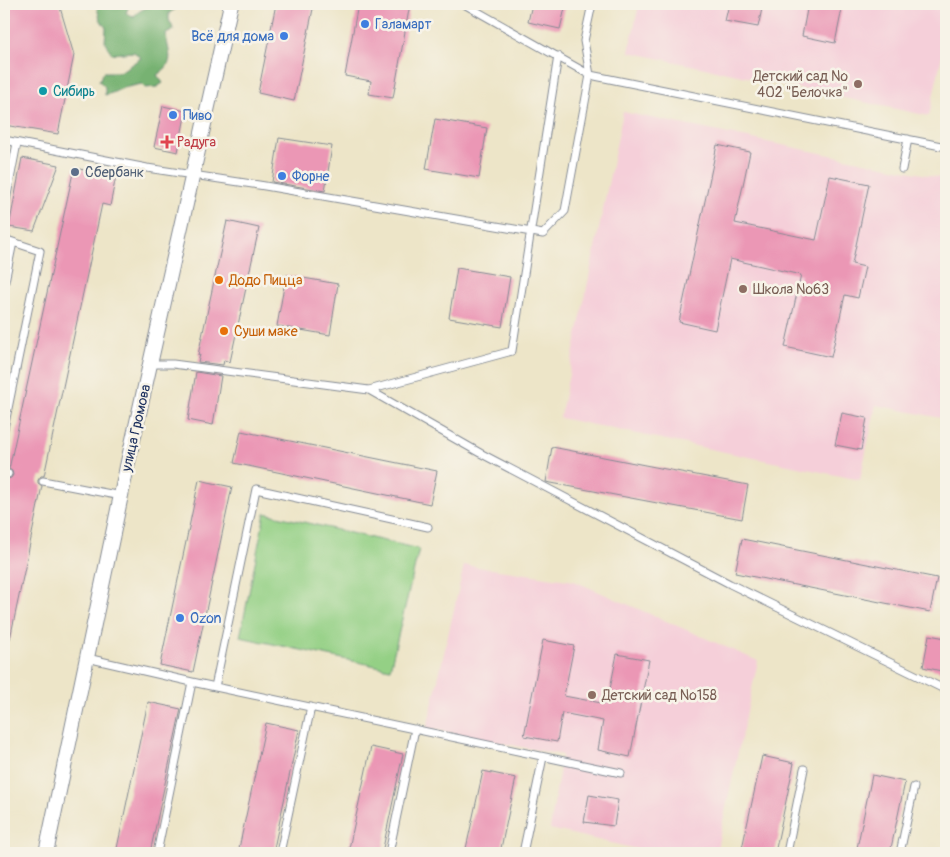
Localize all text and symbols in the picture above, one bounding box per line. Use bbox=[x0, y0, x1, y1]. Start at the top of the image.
place label: Галамарт bbox=[375, 16, 431, 33]
marker: Галамарт bbox=[359, 18, 371, 30]
place label: Всё для дома bbox=[191, 28, 274, 45]
marker: Всё для дома bbox=[278, 30, 290, 42]
place label: Детский сад № 402 "Белочка" bbox=[752, 68, 848, 101]
marker: Детский сад № 402 "Белочка" bbox=[852, 78, 864, 90]
place label: Сибирь bbox=[53, 83, 95, 100]
marker: Сибирь bbox=[37, 85, 49, 97]
place label: Пиво bbox=[183, 107, 213, 124]
marker: Пиво bbox=[167, 109, 179, 121]
place label: Радуга bbox=[177, 134, 216, 151]
marker: Радуга bbox=[161, 136, 173, 148]
place label: Сбербанк bbox=[85, 164, 144, 181]
marker: Сбербанк bbox=[69, 166, 81, 178]
place label: Форне bbox=[292, 168, 329, 185]
marker: Форне bbox=[276, 170, 288, 182]
place label: Додо Пицца bbox=[228, 272, 303, 289]
marker: Додо Пицца bbox=[213, 274, 225, 286]
place label: Школа №63 bbox=[753, 281, 829, 298]
marker: Школа №63 bbox=[737, 283, 749, 295]
place label: Суши маке bbox=[234, 323, 298, 340]
marker: Суши маке bbox=[218, 325, 230, 337]
street label: улица Громова bbox=[117, 383, 154, 474]
place label: Ozon bbox=[190, 610, 222, 627]
marker: Ozon bbox=[174, 612, 186, 624]
place label: Детский сад №158 bbox=[601, 687, 717, 704]
marker: Детский сад №158 bbox=[586, 689, 598, 701]

